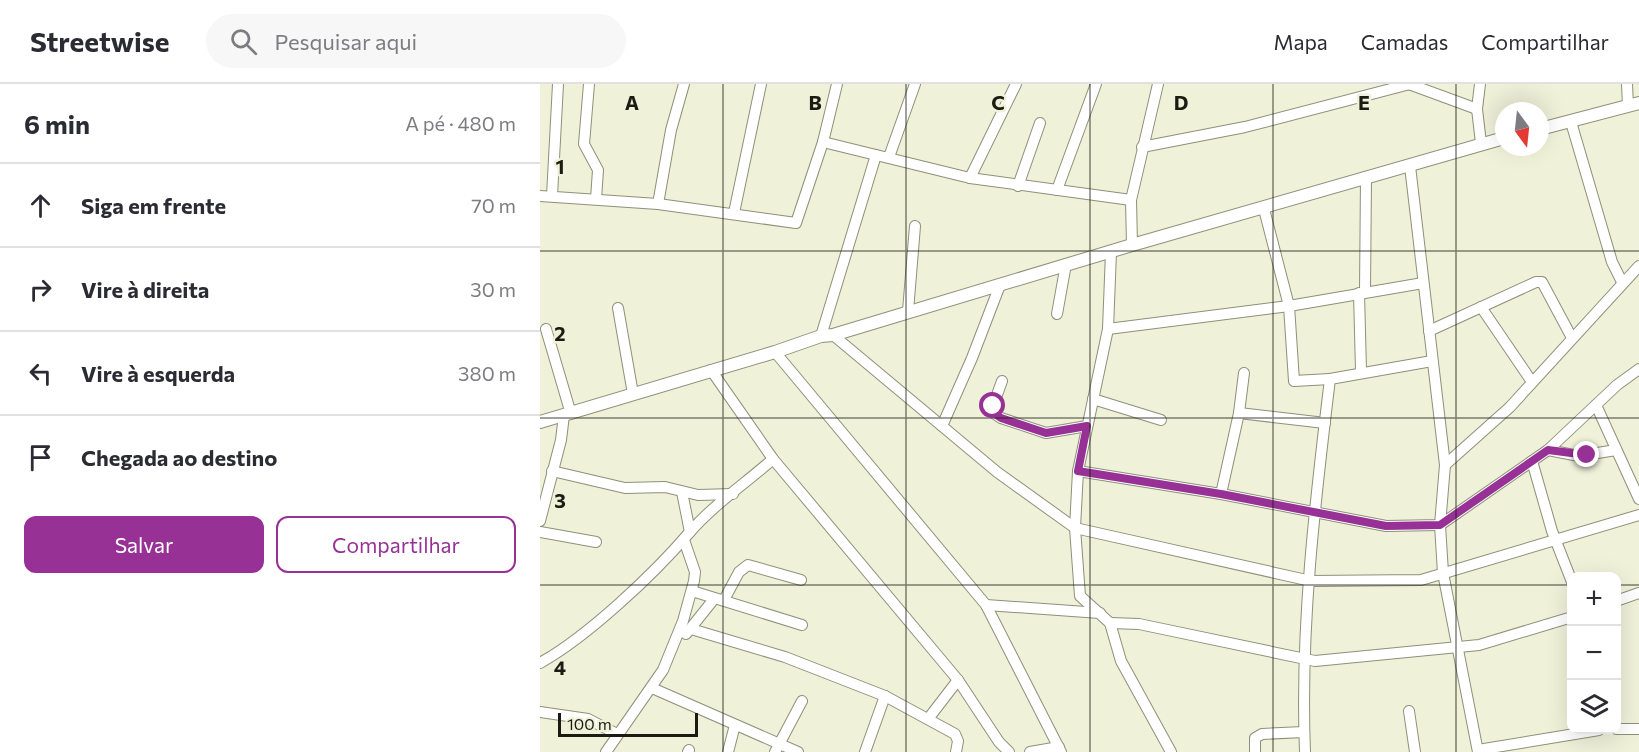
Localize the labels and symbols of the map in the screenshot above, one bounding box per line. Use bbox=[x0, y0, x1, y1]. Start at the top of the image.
text: A bbox=[625, 90, 639, 114]
text: B bbox=[808, 90, 822, 114]
text: C bbox=[991, 90, 1005, 114]
text: D bbox=[1174, 90, 1188, 114]
text: E bbox=[1358, 90, 1370, 114]
north arrow bbox=[1495, 102, 1549, 156]
text: 1 bbox=[555, 154, 565, 178]
text: 2 bbox=[554, 321, 566, 345]
route start bbox=[979, 392, 1005, 418]
route end bbox=[1573, 441, 1599, 467]
text: 3 bbox=[554, 488, 566, 512]
text: 4 bbox=[554, 655, 566, 679]
scale bar bbox=[558, 710, 698, 738]

